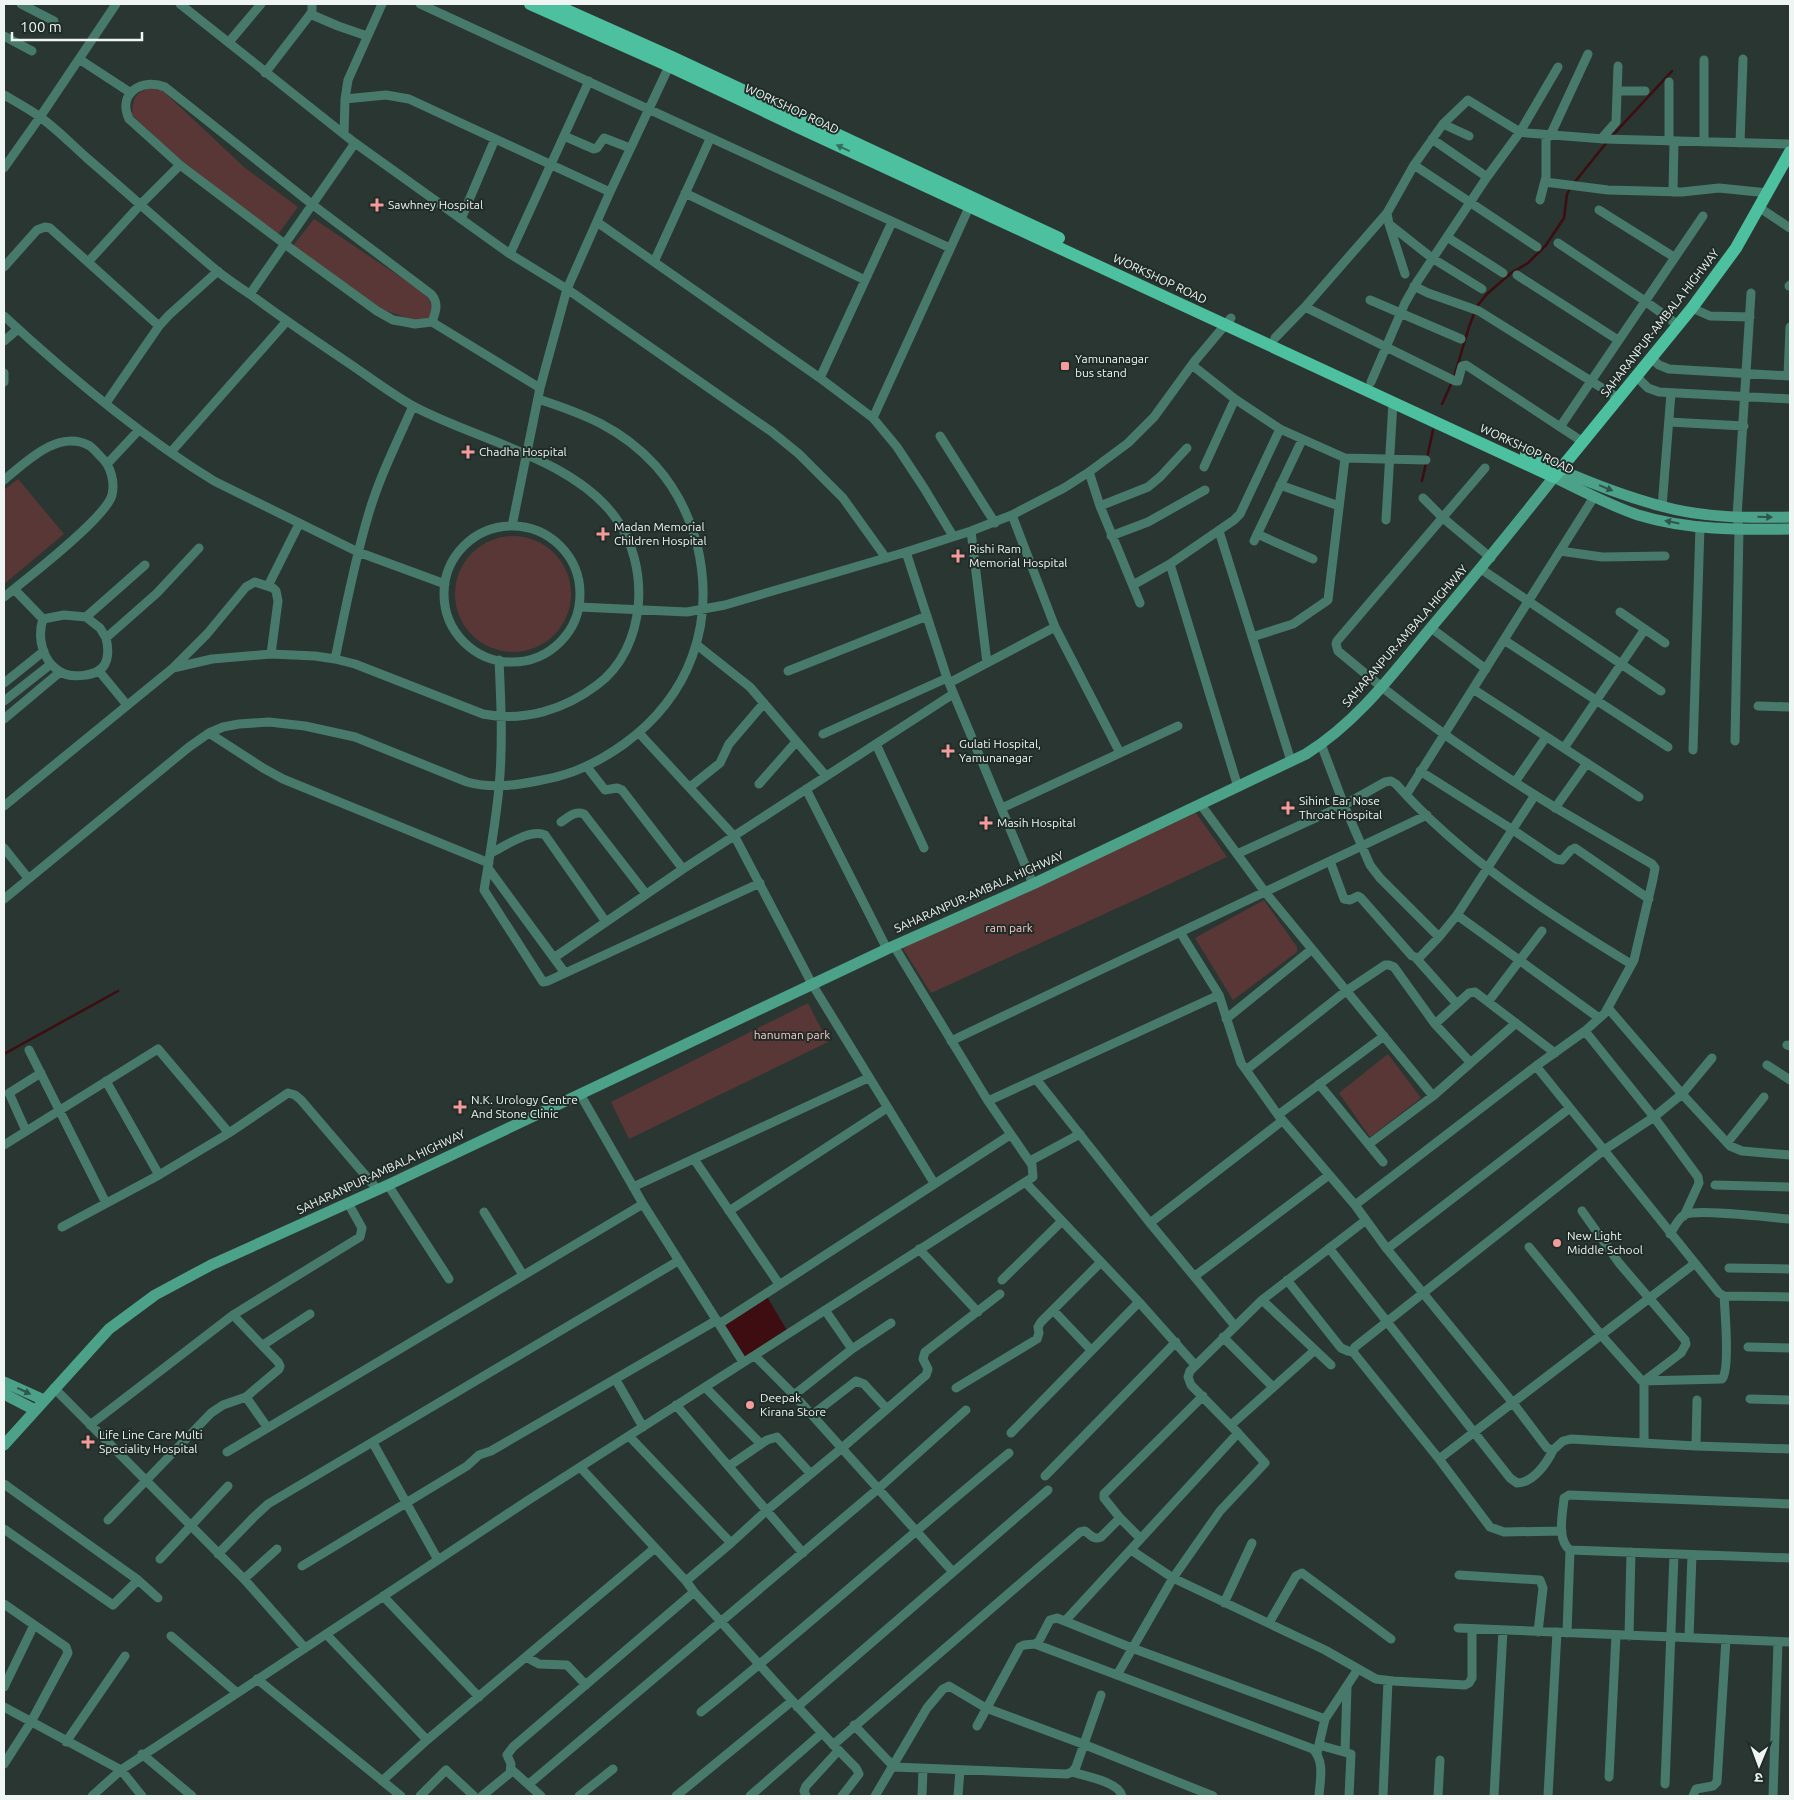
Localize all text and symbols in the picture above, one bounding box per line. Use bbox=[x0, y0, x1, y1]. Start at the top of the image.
scale bar bbox=[12, 10, 142, 42]
text: 100 m bbox=[20, 18, 62, 35]
street label: WORKSHOP ROAD bbox=[743, 81, 841, 136]
one-way arrow bbox=[836, 144, 850, 152]
marker: Sawhney Hospital bbox=[370, 198, 384, 212]
place label: Sawhney Hospital bbox=[388, 198, 483, 211]
street label: SAHARANPUR-AMBALA HIGHWAY bbox=[1598, 246, 1721, 399]
street label: WORKSHOP ROAD bbox=[1111, 251, 1209, 306]
place label: Yamunanagar bus stand bbox=[1075, 352, 1149, 379]
marker: Yamunanagar bus stand bbox=[1059, 360, 1071, 372]
street label: WORKSHOP ROAD bbox=[1478, 421, 1576, 476]
marker: Chadha Hospital bbox=[461, 445, 475, 459]
place label: Chadha Hospital bbox=[479, 445, 567, 458]
one-way arrow bbox=[1599, 485, 1613, 493]
one-way arrow bbox=[1757, 513, 1773, 521]
one-way arrow bbox=[1664, 518, 1680, 526]
place label: Madan Memorial Children Hospital bbox=[614, 520, 707, 547]
marker: Madan Memorial Children Hospital bbox=[596, 527, 610, 541]
place label: Rishi Ram Memorial Hospital bbox=[969, 542, 1068, 569]
marker: Rishi Ram Memorial Hospital bbox=[951, 549, 965, 563]
street label: SAHARANPUR-AMBALA HIGHWAY bbox=[1339, 562, 1470, 709]
place label: Gulati Hospital, Yamunanagar bbox=[959, 737, 1041, 764]
marker: Gulati Hospital, Yamunanagar bbox=[941, 744, 955, 758]
place label: Sihint Ear Nose Throat Hospital bbox=[1299, 794, 1382, 821]
marker: Sihint Ear Nose Throat Hospital bbox=[1281, 801, 1295, 815]
marker: Masih Hospital bbox=[979, 816, 993, 830]
place label: Masih Hospital bbox=[997, 816, 1076, 829]
street label: SAHARANPUR-AMBALA HIGHWAY bbox=[892, 848, 1066, 935]
park label: ram park bbox=[985, 921, 1033, 934]
park label: hanuman park bbox=[754, 1028, 830, 1041]
place label: N.K. Urology Centre And Stone Clinic bbox=[471, 1093, 578, 1120]
marker: N.K. Urology Centre And Stone Clinic bbox=[453, 1100, 467, 1114]
street label: SAHARANPUR-AMBALA HIGHWAY bbox=[295, 1127, 467, 1216]
place label: New Light Middle School bbox=[1567, 1229, 1643, 1256]
marker: New Light Middle School bbox=[1551, 1237, 1563, 1249]
one-way arrow bbox=[17, 1387, 31, 1395]
place label: Deepak Kirana Store bbox=[760, 1391, 826, 1418]
marker: Deepak Kirana Store bbox=[744, 1399, 756, 1411]
place label: Life Line Care Multi Speciality Hospital bbox=[99, 1428, 203, 1455]
marker: Life Line Care Multi Speciality Hospital bbox=[81, 1435, 95, 1449]
north arrow bbox=[1734, 1740, 1784, 1790]
text: उ bbox=[1754, 1770, 1763, 1786]

